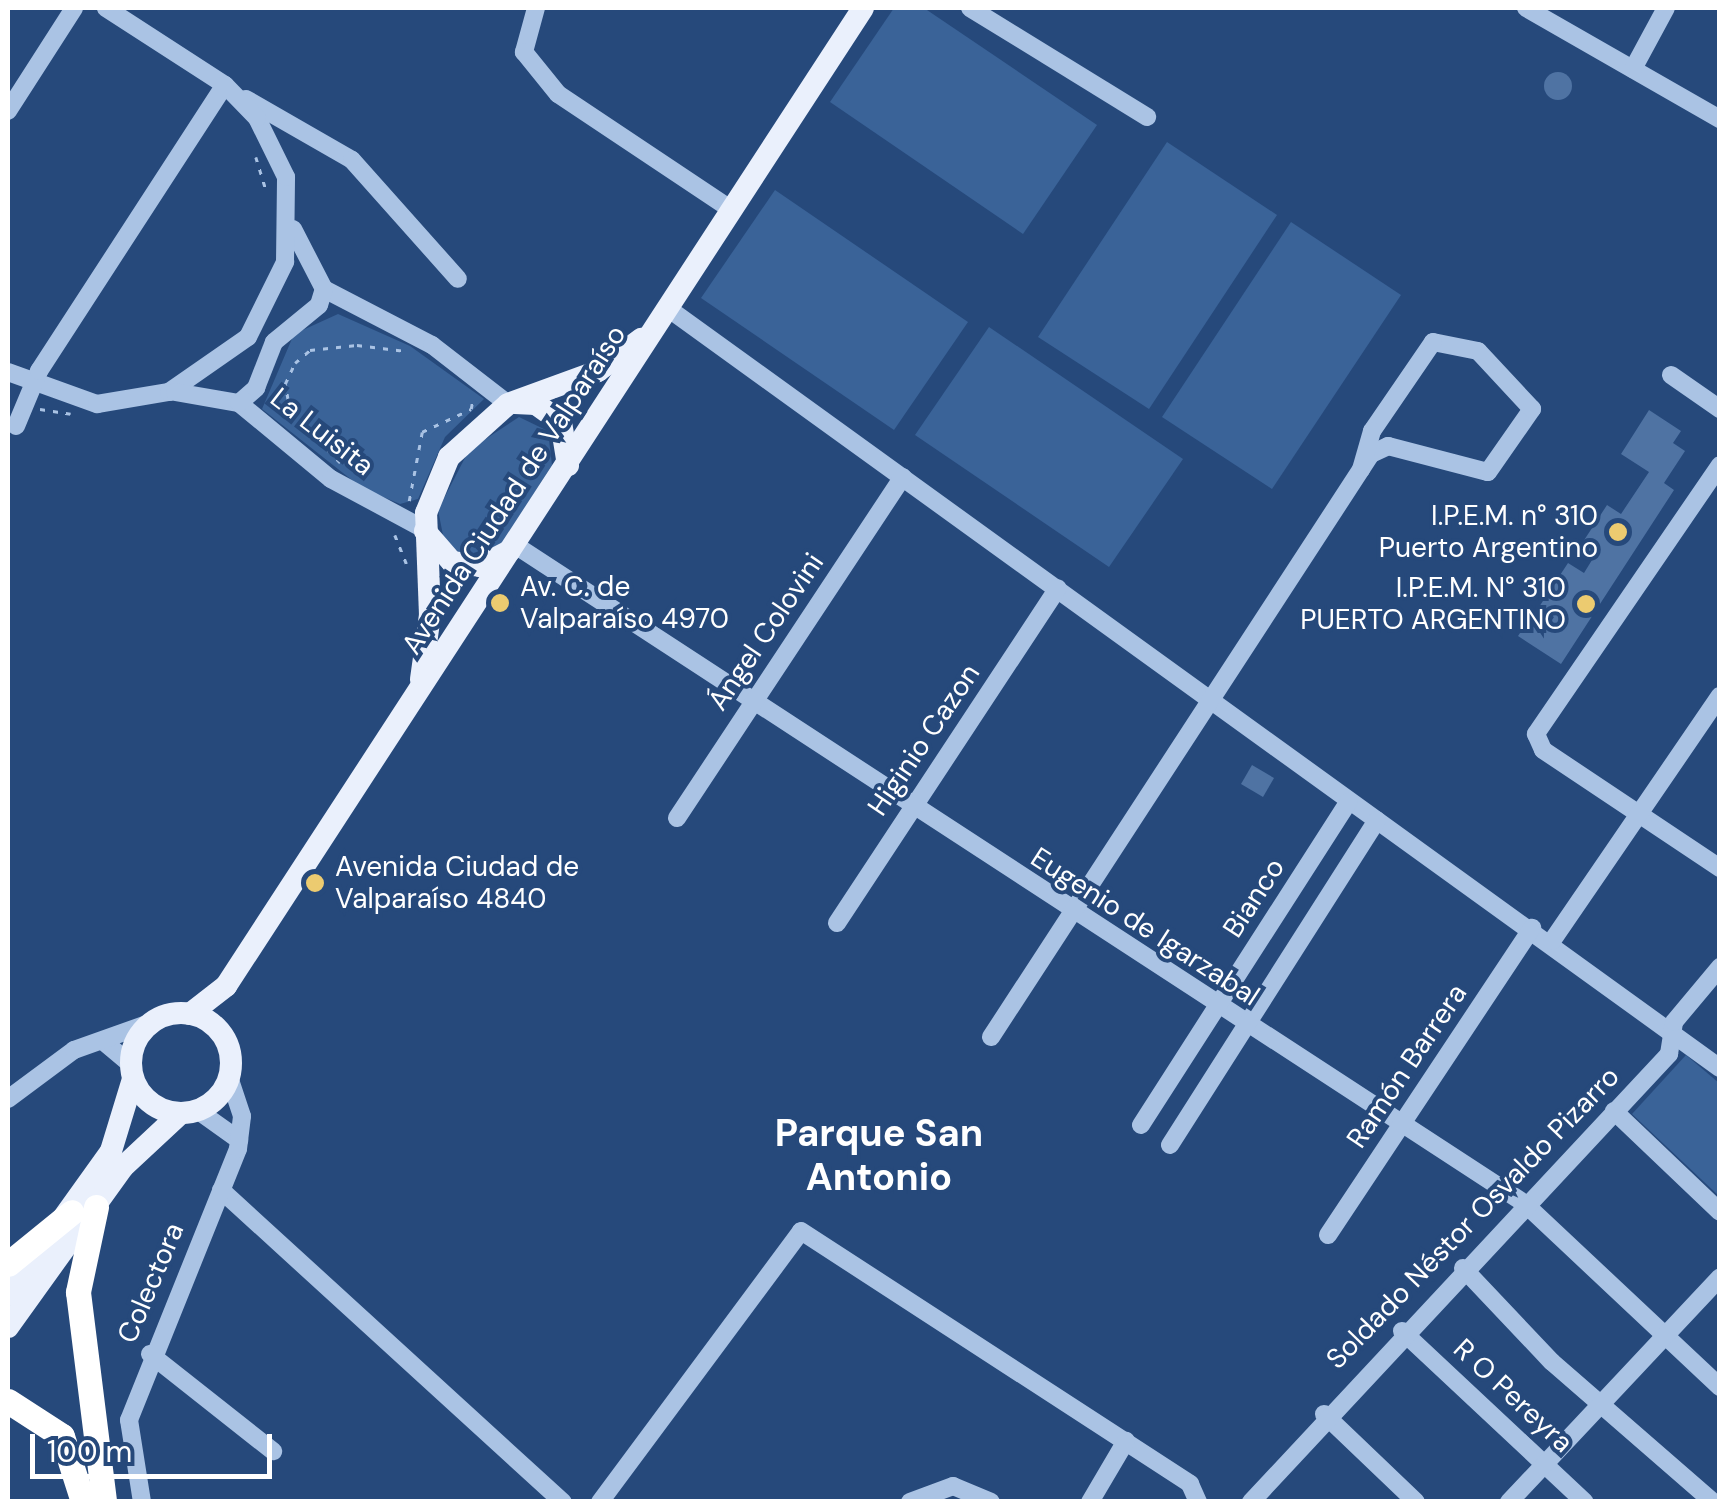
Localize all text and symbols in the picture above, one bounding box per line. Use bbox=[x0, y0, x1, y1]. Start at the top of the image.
street label: Avenida Ciudad de Valparaíso bbox=[395, 319, 633, 661]
street label: La Luisita bbox=[264, 381, 380, 483]
place label: I.P.E.M. n° 310 Puerto Argentino bbox=[1379, 499, 1598, 565]
marker: I.P.E.M. n° 310 Puerto Argentino bbox=[1607, 521, 1629, 543]
street label: Ángel Colovini bbox=[701, 547, 831, 717]
place label: Av. C. de Valparaíso 4970 bbox=[520, 570, 729, 636]
place label: I.P.E.M. N° 310 PUERTO ARGENTINO bbox=[1300, 571, 1566, 637]
marker: Av. C. de Valparaíso 4970 bbox=[489, 592, 511, 614]
marker: I.P.E.M. N° 310 PUERTO ARGENTINO bbox=[1575, 593, 1597, 615]
street label: Higinio Cazon bbox=[861, 658, 987, 822]
street label: Eugenio de Igarzabal bbox=[1025, 841, 1265, 1013]
place label: Avenida Ciudad de Valparaíso 4840 bbox=[335, 850, 579, 916]
street label: Bianco bbox=[1216, 852, 1292, 944]
marker: Avenida Ciudad de Valparaíso 4840 bbox=[304, 872, 326, 894]
street label: Ramón Barrera bbox=[1340, 978, 1474, 1154]
street label: Soldado Néstor Osvaldo Pizarro bbox=[1320, 1060, 1626, 1376]
district label: Parque San Antonio bbox=[775, 1111, 983, 1200]
street label: Colectora bbox=[111, 1218, 191, 1348]
street label: R O Pereyra bbox=[1446, 1332, 1580, 1460]
scale bar bbox=[35, 1414, 278, 1476]
text: 100 m bbox=[47, 1432, 132, 1471]

